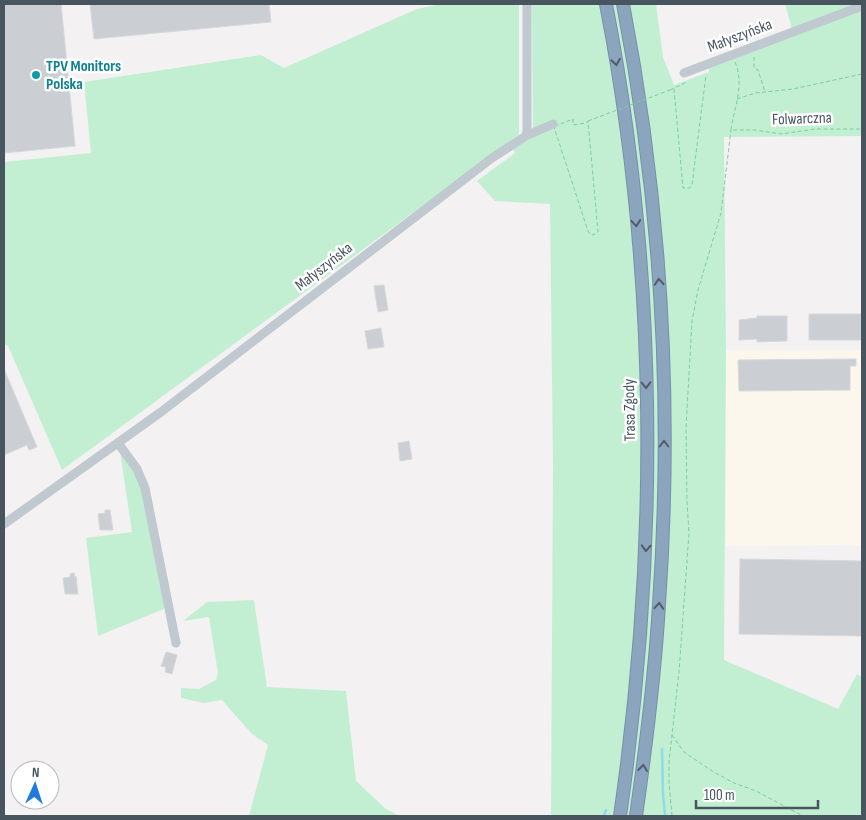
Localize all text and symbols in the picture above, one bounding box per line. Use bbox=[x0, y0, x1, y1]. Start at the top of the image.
street label: Małyszyńska bbox=[705, 15, 775, 57]
place label: TPV Monitors Polska bbox=[46, 57, 121, 94]
one-way arrow bbox=[610, 58, 620, 67]
marker: TPV Monitors Polska bbox=[30, 69, 42, 81]
street label: Folwarczna bbox=[772, 108, 832, 130]
one-way arrow bbox=[631, 220, 642, 228]
street label: Małyszyńska bbox=[292, 239, 356, 295]
one-way arrow bbox=[653, 277, 664, 285]
street label: Trasa Zgody bbox=[620, 379, 640, 441]
one-way arrow bbox=[641, 382, 652, 390]
one-way arrow bbox=[659, 440, 669, 448]
one-way arrow bbox=[640, 544, 651, 552]
one-way arrow bbox=[654, 602, 665, 610]
north arrow bbox=[10, 760, 60, 810]
text: N bbox=[31, 764, 40, 781]
one-way arrow bbox=[637, 764, 648, 772]
scale bar bbox=[696, 778, 818, 810]
text: 100 m bbox=[704, 786, 735, 805]

